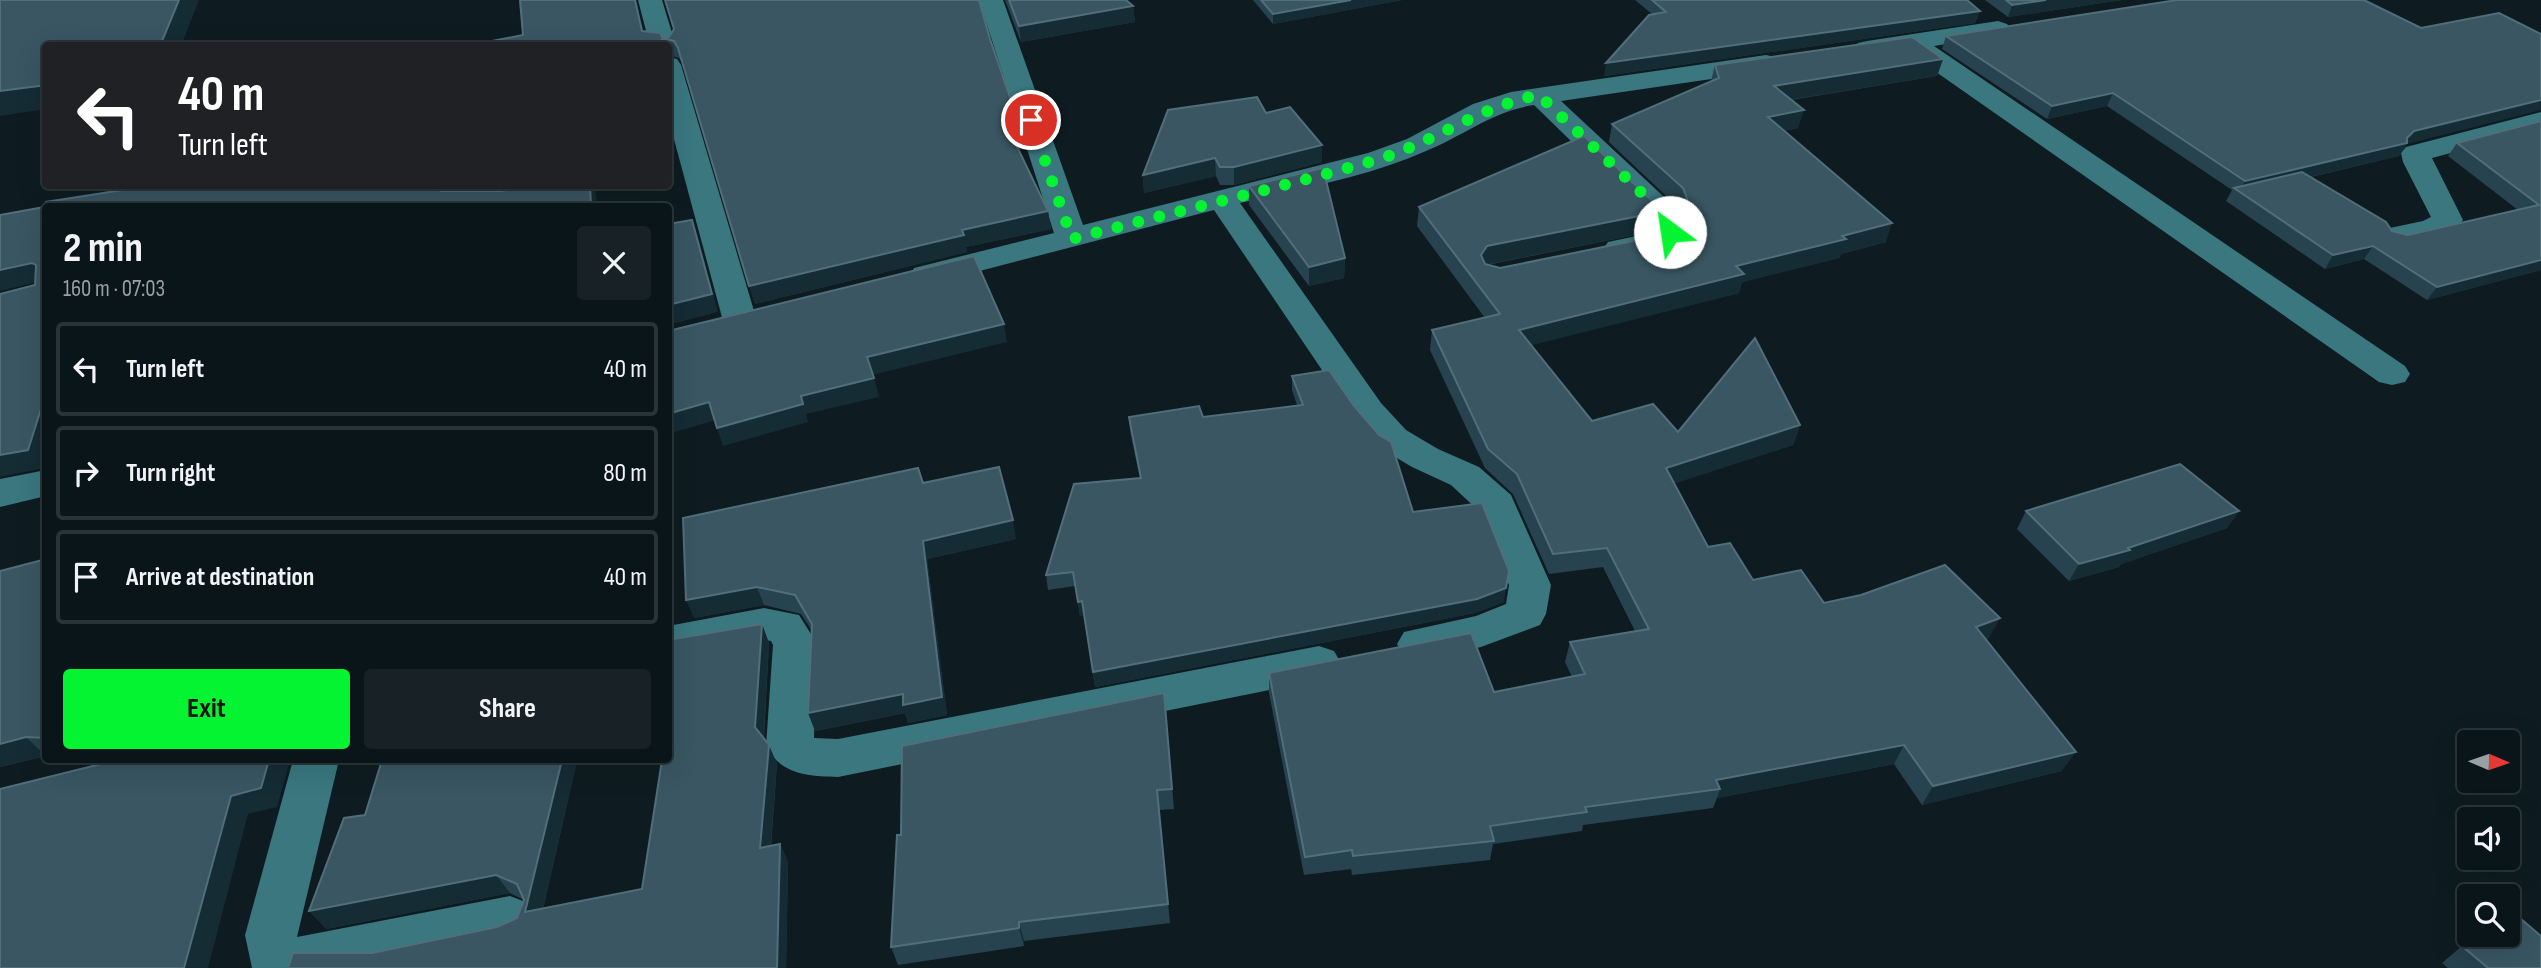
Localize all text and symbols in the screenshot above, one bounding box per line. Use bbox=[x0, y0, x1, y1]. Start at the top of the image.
text: 40 m bbox=[178, 66, 264, 125]
icon: left bbox=[63, 70, 154, 161]
pin bbox=[1001, 90, 1061, 150]
icon: arrive bbox=[1012, 101, 1050, 139]
text: Turn left bbox=[178, 126, 268, 165]
position arrow bbox=[1633, 195, 1707, 269]
text: 2 min bbox=[63, 223, 143, 274]
button: close bbox=[577, 226, 651, 300]
text: 160 m · 07:03 bbox=[63, 275, 165, 303]
icon: left bbox=[67, 350, 105, 388]
text: Turn left bbox=[126, 354, 204, 385]
text: 40 m bbox=[604, 354, 647, 385]
icon: right bbox=[67, 454, 105, 492]
text: Turn right bbox=[126, 458, 215, 489]
text: 80 m bbox=[603, 458, 647, 489]
icon: arrive bbox=[67, 558, 105, 596]
text: Arrive at destination bbox=[126, 562, 314, 593]
text: 40 m bbox=[604, 562, 647, 593]
button: Exit bbox=[63, 669, 350, 749]
button: Share bbox=[364, 669, 651, 749]
north arrow bbox=[2457, 730, 2520, 793]
map controls bbox=[2457, 730, 2520, 947]
button: sound bbox=[2457, 807, 2520, 870]
button: search bbox=[2457, 884, 2520, 947]

